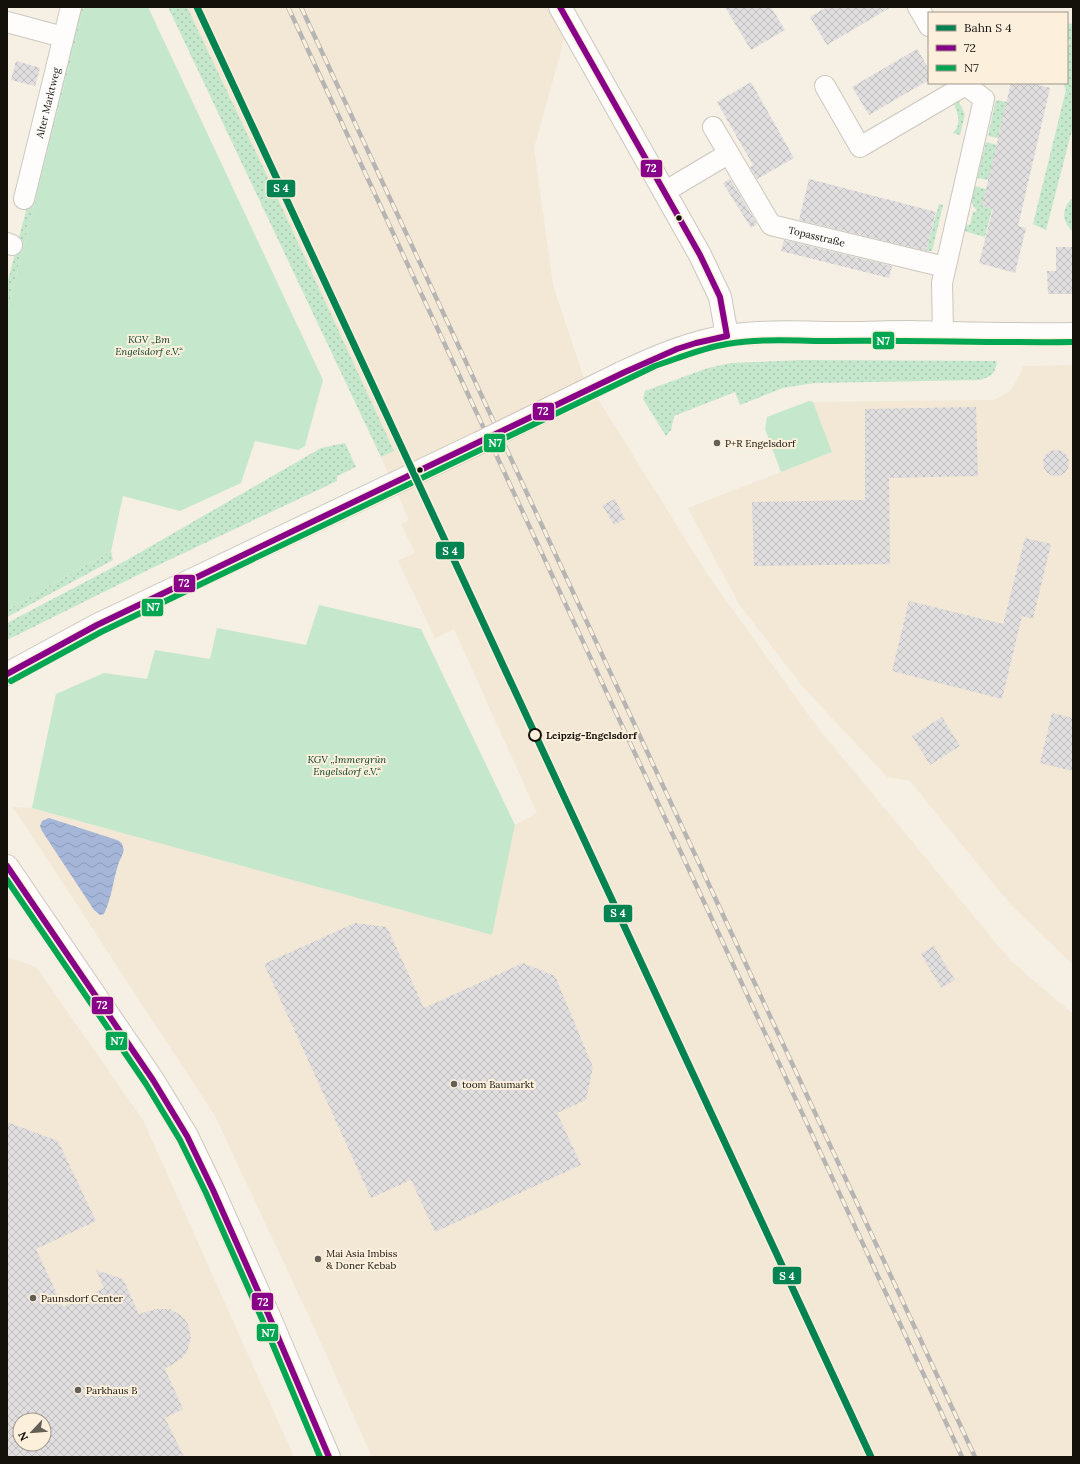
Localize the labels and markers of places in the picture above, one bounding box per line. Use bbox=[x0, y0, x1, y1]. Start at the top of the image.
unlabelled marker bbox=[674, 213, 684, 223]
place label: P+R Engelsdorf bbox=[725, 437, 796, 450]
marker: P+R Engelsdorf bbox=[712, 438, 722, 448]
unlabelled marker bbox=[415, 465, 425, 475]
marker: Leipzig-Engelsdorf bbox=[528, 728, 542, 742]
place label: Leipzig-Engelsdorf bbox=[546, 729, 638, 742]
place label: toom Baumarkt bbox=[462, 1078, 534, 1091]
marker: toom Baumarkt bbox=[449, 1079, 459, 1089]
place label: Mai Asia Imbiss & Doner Kebab bbox=[326, 1247, 398, 1272]
marker: Mai Asia Imbiss & Doner Kebab bbox=[313, 1254, 323, 1264]
place label: Paunsdorf Center bbox=[41, 1292, 124, 1305]
marker: Paunsdorf Center bbox=[28, 1293, 38, 1303]
place label: Parkhaus B bbox=[86, 1384, 137, 1397]
marker: Parkhaus B bbox=[73, 1385, 83, 1395]

